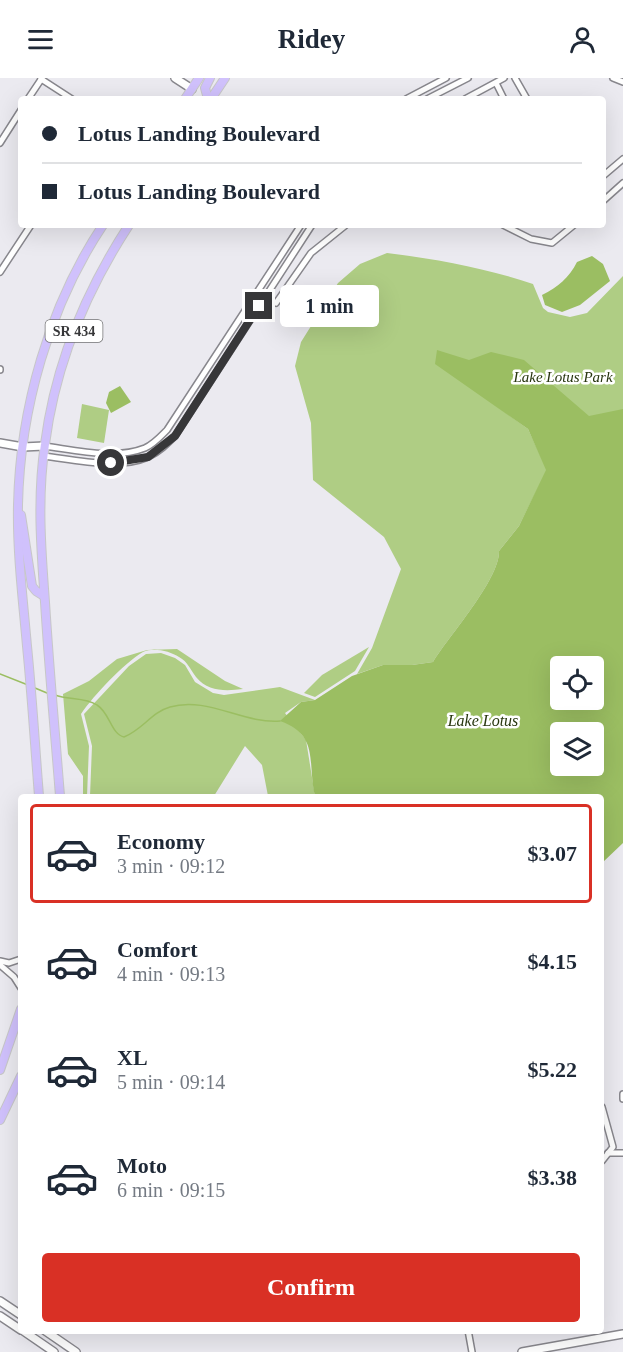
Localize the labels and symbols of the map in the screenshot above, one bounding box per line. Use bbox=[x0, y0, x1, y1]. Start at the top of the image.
callout: 1 min bbox=[280, 285, 379, 327]
route end bbox=[245, 292, 272, 319]
road number: SR 434 bbox=[46, 320, 103, 342]
park label: Lake Lotus Park bbox=[512, 369, 613, 385]
route start bbox=[97, 449, 124, 476]
water label: Lake Lotus bbox=[447, 712, 518, 729]

